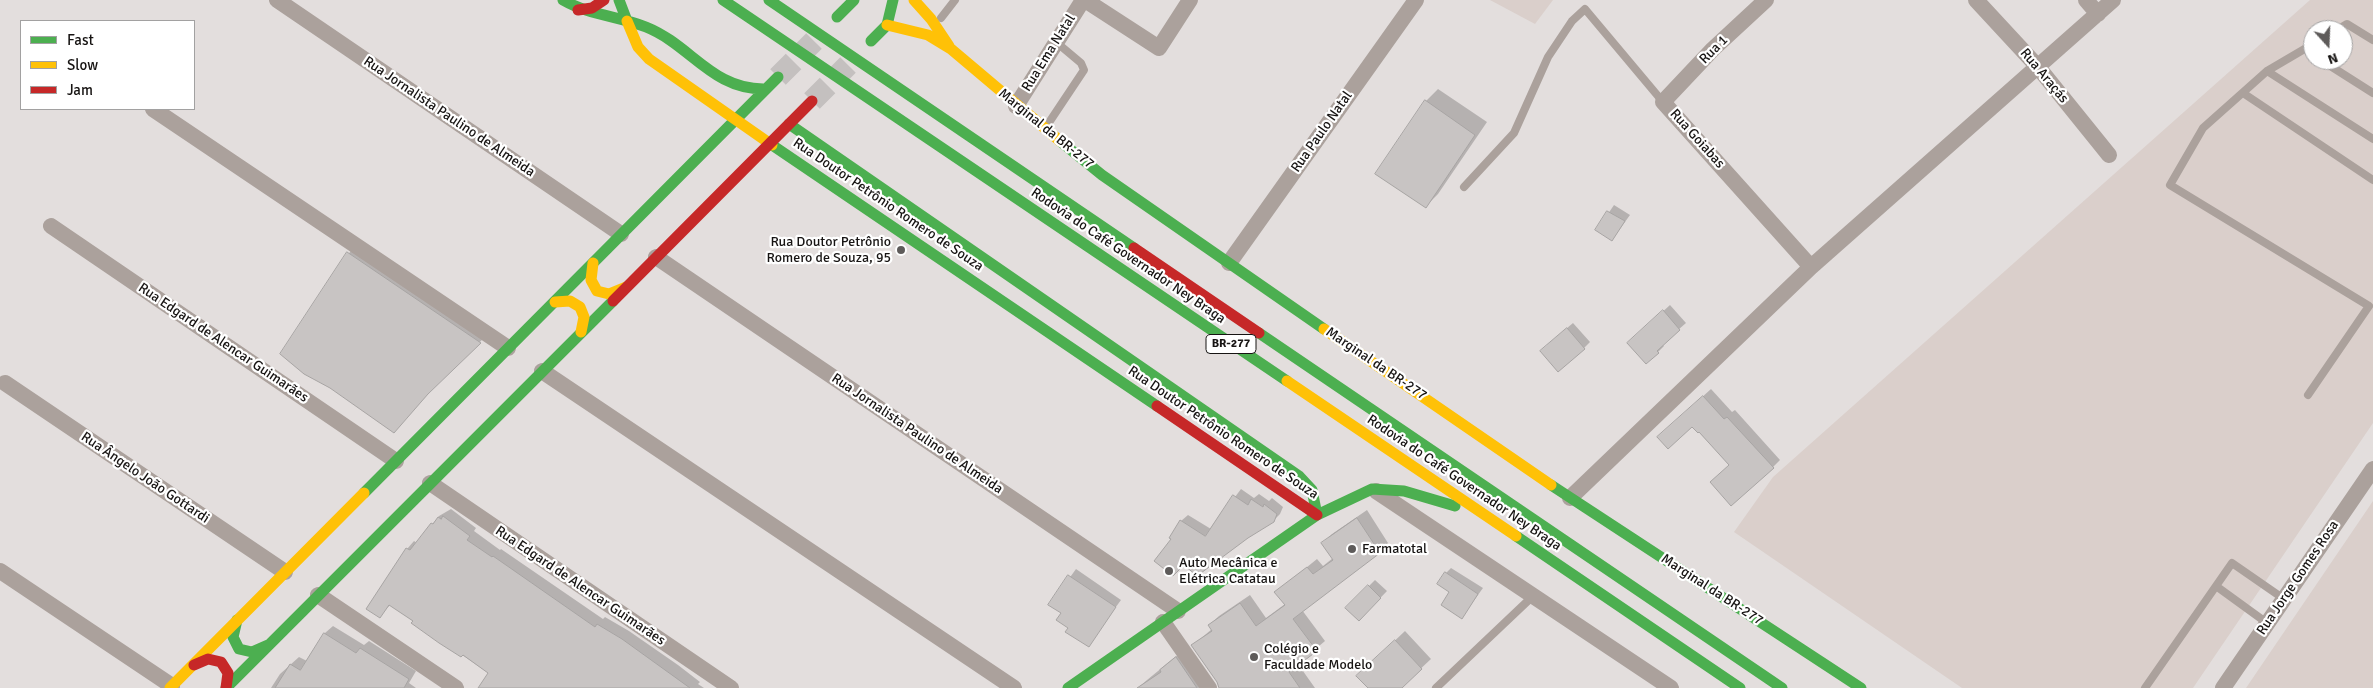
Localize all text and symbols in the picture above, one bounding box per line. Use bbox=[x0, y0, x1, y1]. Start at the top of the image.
street label: Rua Ema Natal bbox=[1019, 11, 1079, 95]
legend bbox=[20, 20, 195, 110]
north arrow bbox=[2303, 20, 2353, 70]
text: Fast bbox=[67, 31, 94, 49]
street label: Rua 1 bbox=[1696, 32, 1732, 68]
street label: Rua Araçás bbox=[2016, 45, 2072, 107]
text: N bbox=[2325, 49, 2340, 68]
street label: Rua Jornalista Paulino de Almeida bbox=[360, 53, 538, 181]
text: Slow bbox=[67, 56, 98, 74]
text: Jam bbox=[67, 81, 93, 99]
street label: Marginal da BR-277 bbox=[995, 85, 1097, 173]
street label: Rua Paulo Natal bbox=[1288, 88, 1356, 176]
street label: Rua Goiabas bbox=[1666, 106, 1728, 172]
street label: Rua Doutor Petrônio Romero de Souza bbox=[790, 135, 986, 275]
street label: Rodovia do Café Governador Ney Braga bbox=[1028, 184, 1228, 328]
place label: Rua Doutor Petrônio Romero de Souza, 95 bbox=[767, 234, 891, 266]
marker: Rua Doutor Petrônio Romero de Souza, 95 bbox=[895, 244, 907, 256]
street label: Rua Edgard de Alencar Guimarães bbox=[135, 280, 311, 406]
street label: Marginal da BR-277 bbox=[1322, 324, 1430, 404]
road number: BR-277 bbox=[1206, 334, 1256, 354]
street label: Rua Doutor Petrônio Romero de Souza bbox=[1125, 363, 1321, 503]
street label: Rua Jornalista Paulino de Almeida bbox=[828, 370, 1006, 498]
street label: Rodovia do Café Governador Ney Braga bbox=[1364, 411, 1564, 555]
street label: Rua Ângelo João Gottardi bbox=[78, 429, 212, 527]
street label: Rua Jorge Gomes Rosa bbox=[2253, 518, 2343, 638]
street label: Rua Edgard de Alencar Guimarães bbox=[492, 523, 668, 649]
place label: Farmatotal bbox=[1362, 541, 1427, 557]
marker: Farmatotal bbox=[1346, 543, 1358, 555]
street label: Marginal da BR-277 bbox=[1658, 551, 1766, 629]
place label: Auto Mecânica e Elétrica Catatau bbox=[1179, 555, 1277, 588]
marker: Auto Mecânica e Elétrica Catatau bbox=[1163, 565, 1175, 577]
place label: Colégio e Faculdade Modelo bbox=[1264, 641, 1372, 674]
marker: Colégio e Faculdade Modelo bbox=[1248, 651, 1260, 663]

